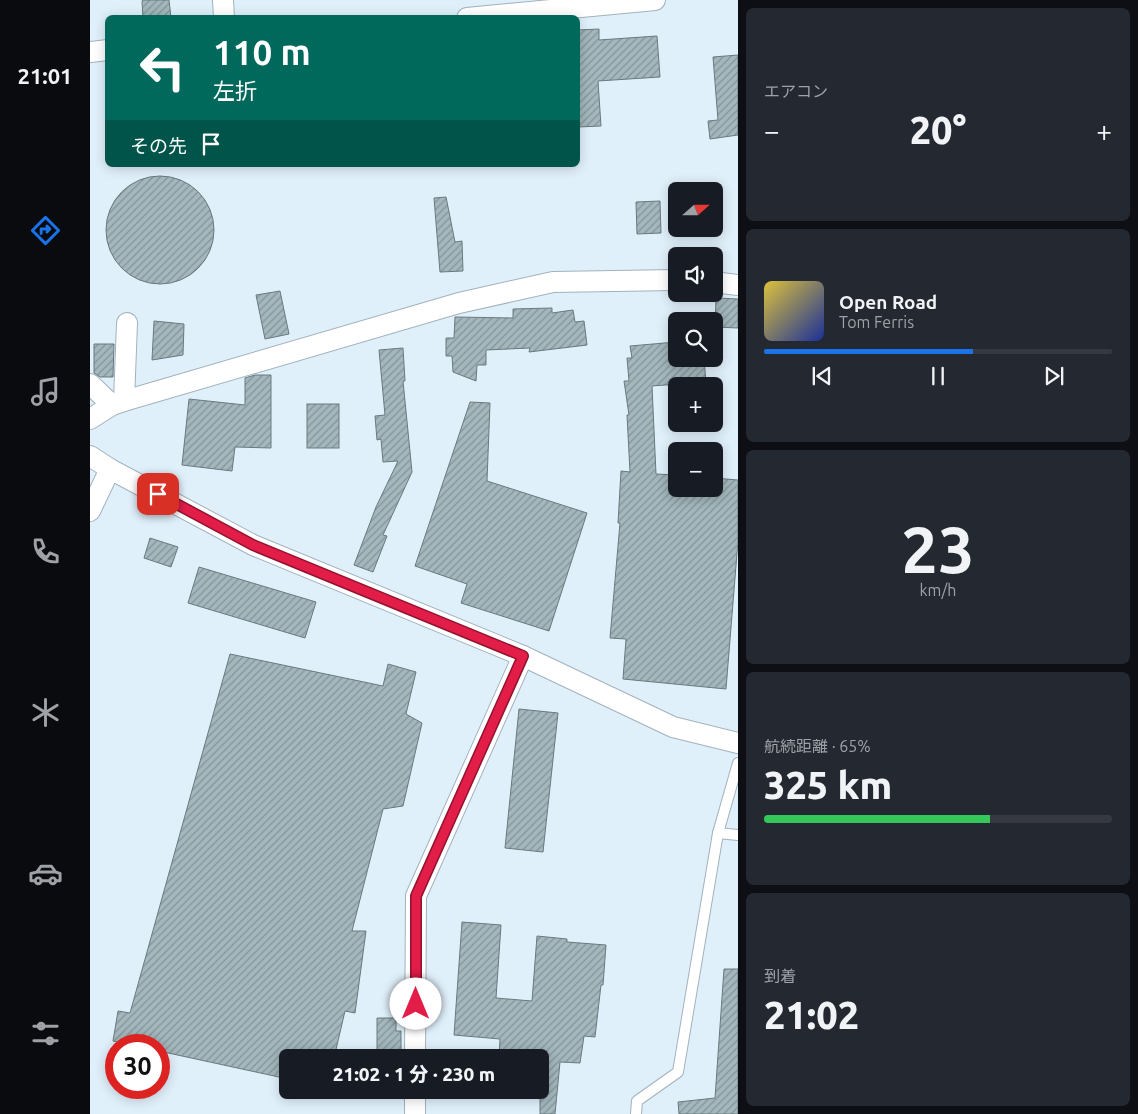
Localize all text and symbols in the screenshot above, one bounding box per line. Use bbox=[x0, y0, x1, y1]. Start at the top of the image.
text: 110 m bbox=[213, 32, 311, 72]
icon: left bbox=[130, 35, 195, 100]
text: 21:01 bbox=[17, 63, 73, 88]
text: 左折 bbox=[213, 78, 257, 103]
text: エアコン bbox=[764, 82, 828, 100]
text: 20° bbox=[910, 109, 966, 151]
text: − bbox=[764, 115, 780, 146]
text: + bbox=[1096, 115, 1112, 146]
icon: arrive bbox=[197, 130, 225, 158]
text: その先 bbox=[130, 135, 187, 157]
north arrow bbox=[668, 182, 722, 238]
map controls bbox=[668, 182, 723, 497]
icon: directions bbox=[28, 213, 63, 248]
button: sound bbox=[668, 247, 723, 302]
text: Open Road bbox=[839, 291, 937, 313]
button: search bbox=[668, 312, 723, 367]
text: Tom Ferris bbox=[839, 313, 914, 331]
icon: previous bbox=[808, 362, 836, 390]
icon: pause bbox=[924, 362, 952, 390]
icon: next bbox=[1040, 362, 1068, 390]
icon: music bbox=[28, 374, 63, 409]
button: + bbox=[668, 377, 723, 432]
button: − bbox=[668, 442, 723, 497]
pin bbox=[137, 473, 179, 515]
icon: arrive bbox=[144, 480, 172, 508]
text: 23 bbox=[901, 512, 975, 585]
icon: phone bbox=[28, 534, 63, 569]
text: km/h bbox=[920, 581, 956, 599]
icon: climate bbox=[28, 695, 63, 730]
text: 航続距離 · 65% bbox=[764, 737, 871, 755]
text: 325 km bbox=[764, 764, 892, 806]
icon: car bbox=[28, 856, 63, 891]
text: 到着 bbox=[764, 967, 796, 985]
position arrow bbox=[389, 977, 441, 1029]
text: 21:02 bbox=[764, 994, 859, 1036]
icon: filters bbox=[28, 1016, 63, 1051]
speed limit sign: 30 bbox=[105, 1034, 170, 1099]
text: 21:02 · 1 分 · 230 m bbox=[333, 1063, 495, 1085]

